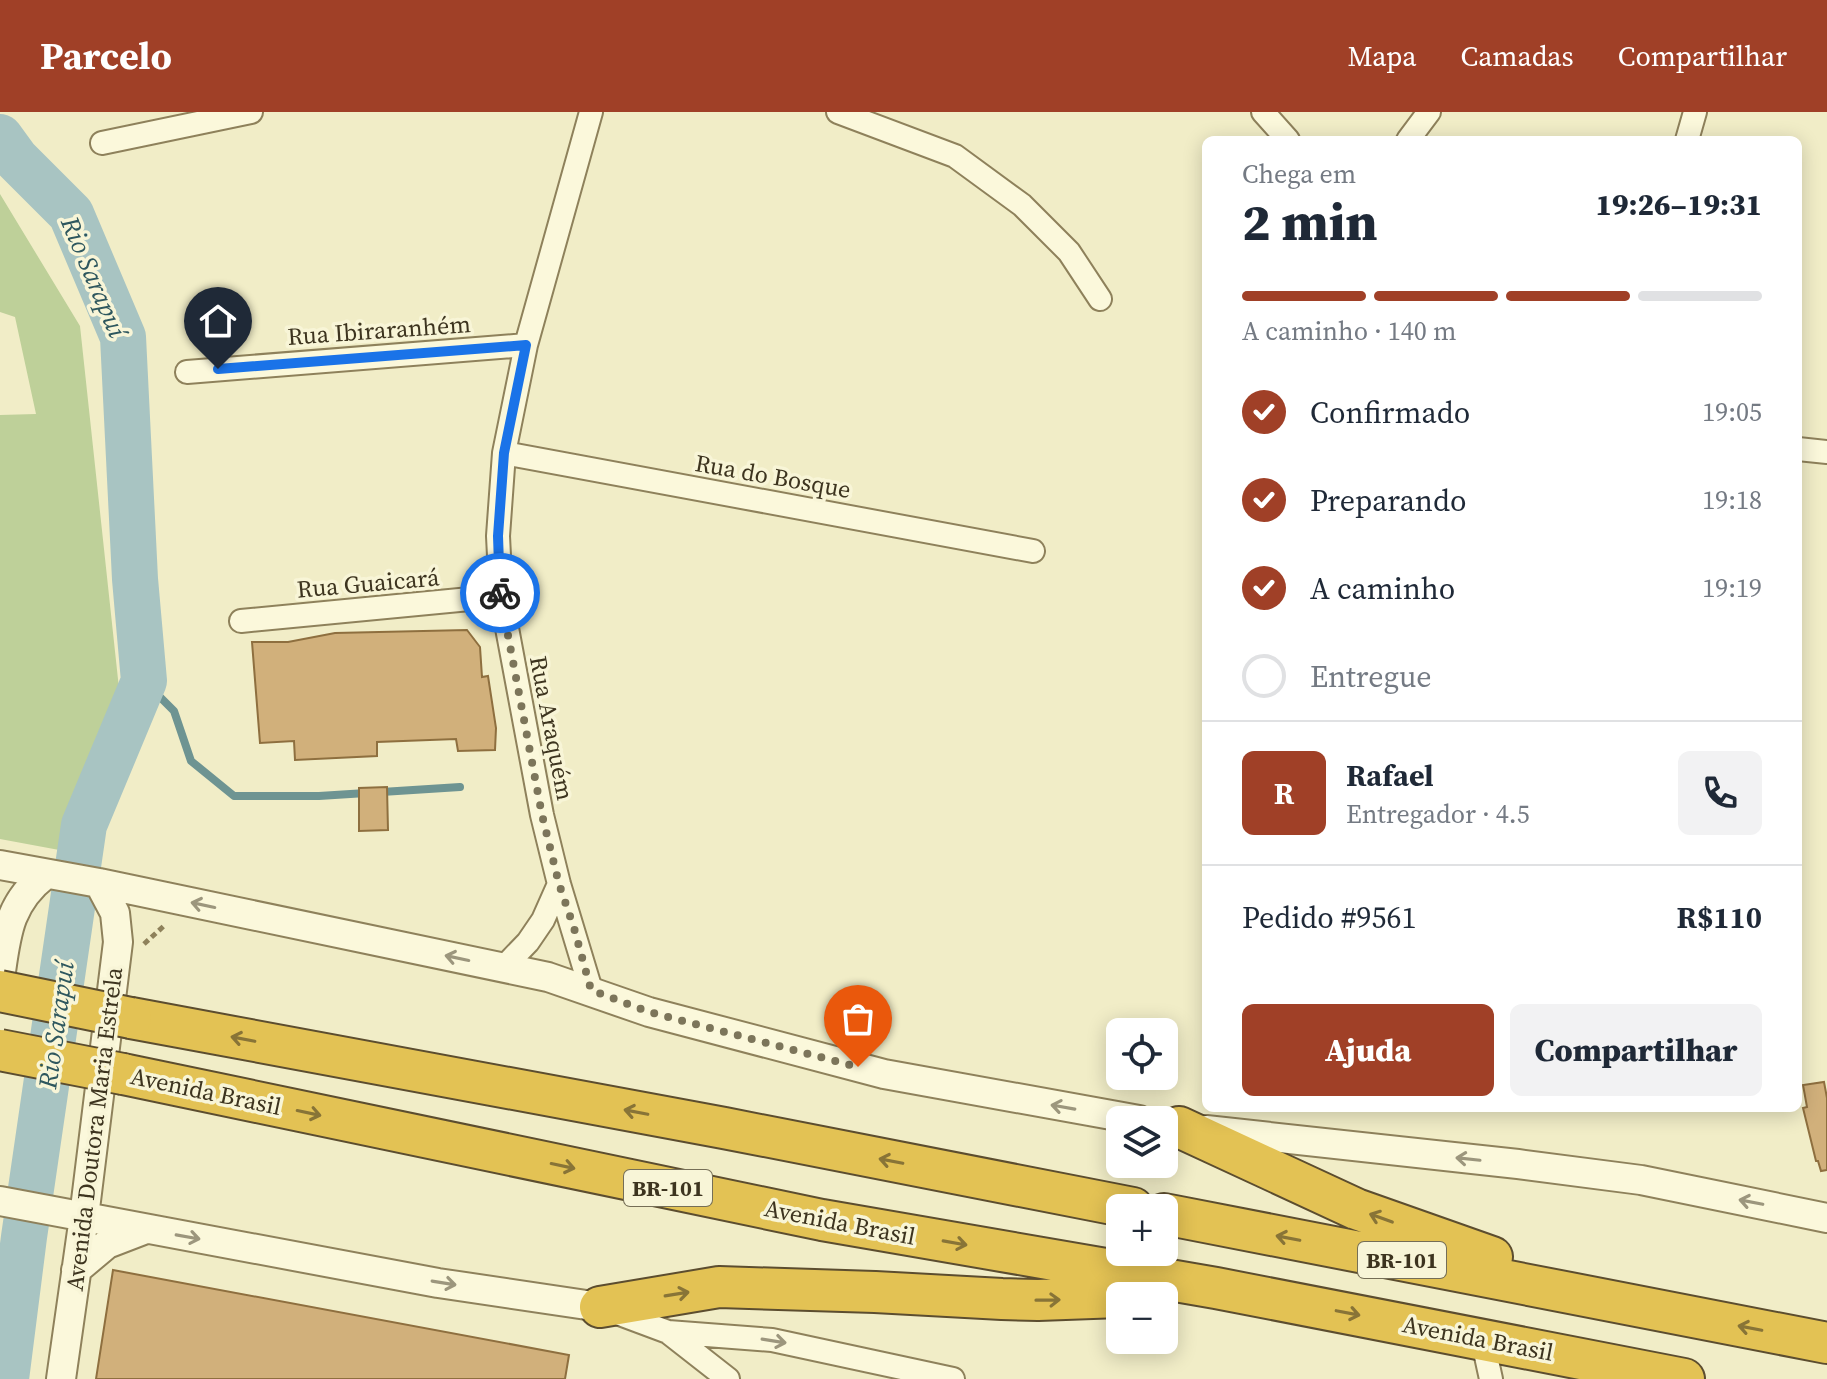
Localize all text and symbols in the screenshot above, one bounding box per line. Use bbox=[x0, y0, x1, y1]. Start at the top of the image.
text: Parcelo bbox=[40, 30, 172, 82]
text: Mapa bbox=[1348, 37, 1417, 75]
text: Camadas bbox=[1461, 37, 1574, 75]
text: Compartilhar bbox=[1618, 37, 1787, 75]
text: Chega em bbox=[1242, 156, 1356, 192]
text: 19:26–19:31 bbox=[1595, 184, 1762, 225]
text: 2 min bbox=[1242, 186, 1378, 257]
water label: Rio Sarapuí bbox=[52, 210, 136, 345]
pin bbox=[184, 287, 252, 369]
icon: home bbox=[196, 299, 240, 343]
street label: Rua Ibiraranhém bbox=[286, 307, 472, 353]
text: A caminho · 140 m bbox=[1242, 313, 1456, 349]
icon: check bbox=[1242, 390, 1286, 434]
text: Confirmado bbox=[1310, 392, 1470, 433]
text: 19:05 bbox=[1702, 394, 1762, 430]
street label: Rua do Bosque bbox=[693, 446, 853, 506]
icon: check bbox=[1242, 478, 1286, 522]
text: Preparando bbox=[1310, 480, 1467, 521]
text: 19:18 bbox=[1702, 482, 1762, 518]
courier bbox=[460, 553, 540, 633]
street label: Rua Guaicará bbox=[295, 560, 441, 606]
icon: check bbox=[1242, 566, 1286, 610]
text: A caminho bbox=[1310, 568, 1455, 609]
text: 19:19 bbox=[1702, 570, 1762, 606]
icon: bike bbox=[478, 571, 522, 615]
street label: Rua Araquém bbox=[522, 653, 582, 803]
text: Entregue bbox=[1310, 656, 1432, 697]
button: phone bbox=[1678, 751, 1762, 835]
text: Rafael bbox=[1346, 755, 1434, 796]
text: R bbox=[1274, 773, 1294, 814]
text: Entregador · 4.5 bbox=[1346, 796, 1530, 832]
one-way arrow bbox=[191, 897, 216, 912]
text: Pedido #9561 bbox=[1242, 897, 1417, 938]
text: R$110 bbox=[1676, 897, 1762, 938]
one-way arrow bbox=[445, 950, 471, 965]
water label: Rio Sarapuí bbox=[29, 957, 83, 1092]
street label: Avenida Doutora Maria Estrela bbox=[58, 964, 130, 1293]
pin bbox=[824, 985, 892, 1067]
icon: bag bbox=[836, 997, 880, 1041]
button: Ajuda bbox=[1242, 1004, 1494, 1096]
button: Compartilhar bbox=[1510, 1004, 1762, 1096]
map controls bbox=[1106, 1018, 1178, 1354]
button: locate bbox=[1106, 1018, 1178, 1090]
one-way arrow bbox=[231, 1031, 256, 1046]
street label: Avenida Brasil bbox=[128, 1059, 284, 1123]
one-way arrow bbox=[1050, 1099, 1076, 1114]
one-way arrow bbox=[624, 1104, 649, 1119]
one-way arrow bbox=[295, 1106, 321, 1121]
button: layers bbox=[1106, 1106, 1178, 1178]
one-way arrow bbox=[1455, 1151, 1482, 1166]
one-way arrow bbox=[879, 1153, 905, 1168]
one-way arrow bbox=[550, 1159, 575, 1174]
road number: BR-101 bbox=[624, 1170, 712, 1206]
street label: Avenida Brasil bbox=[762, 1191, 918, 1253]
button: + bbox=[1106, 1194, 1178, 1266]
one-way arrow bbox=[1738, 1194, 1764, 1209]
one-way arrow bbox=[1369, 1210, 1393, 1224]
one-way arrow bbox=[175, 1230, 201, 1245]
one-way arrow bbox=[1276, 1230, 1302, 1245]
one-way arrow bbox=[942, 1236, 968, 1251]
road number: BR-101 bbox=[1358, 1242, 1446, 1278]
one-way arrow bbox=[431, 1277, 456, 1292]
button: − bbox=[1106, 1282, 1178, 1354]
one-way arrow bbox=[664, 1286, 690, 1301]
one-way arrow bbox=[1034, 1292, 1061, 1308]
one-way arrow bbox=[1335, 1306, 1360, 1321]
street label: Avenida Brasil bbox=[1400, 1307, 1556, 1369]
one-way arrow bbox=[1738, 1320, 1764, 1335]
one-way arrow bbox=[760, 1335, 786, 1350]

